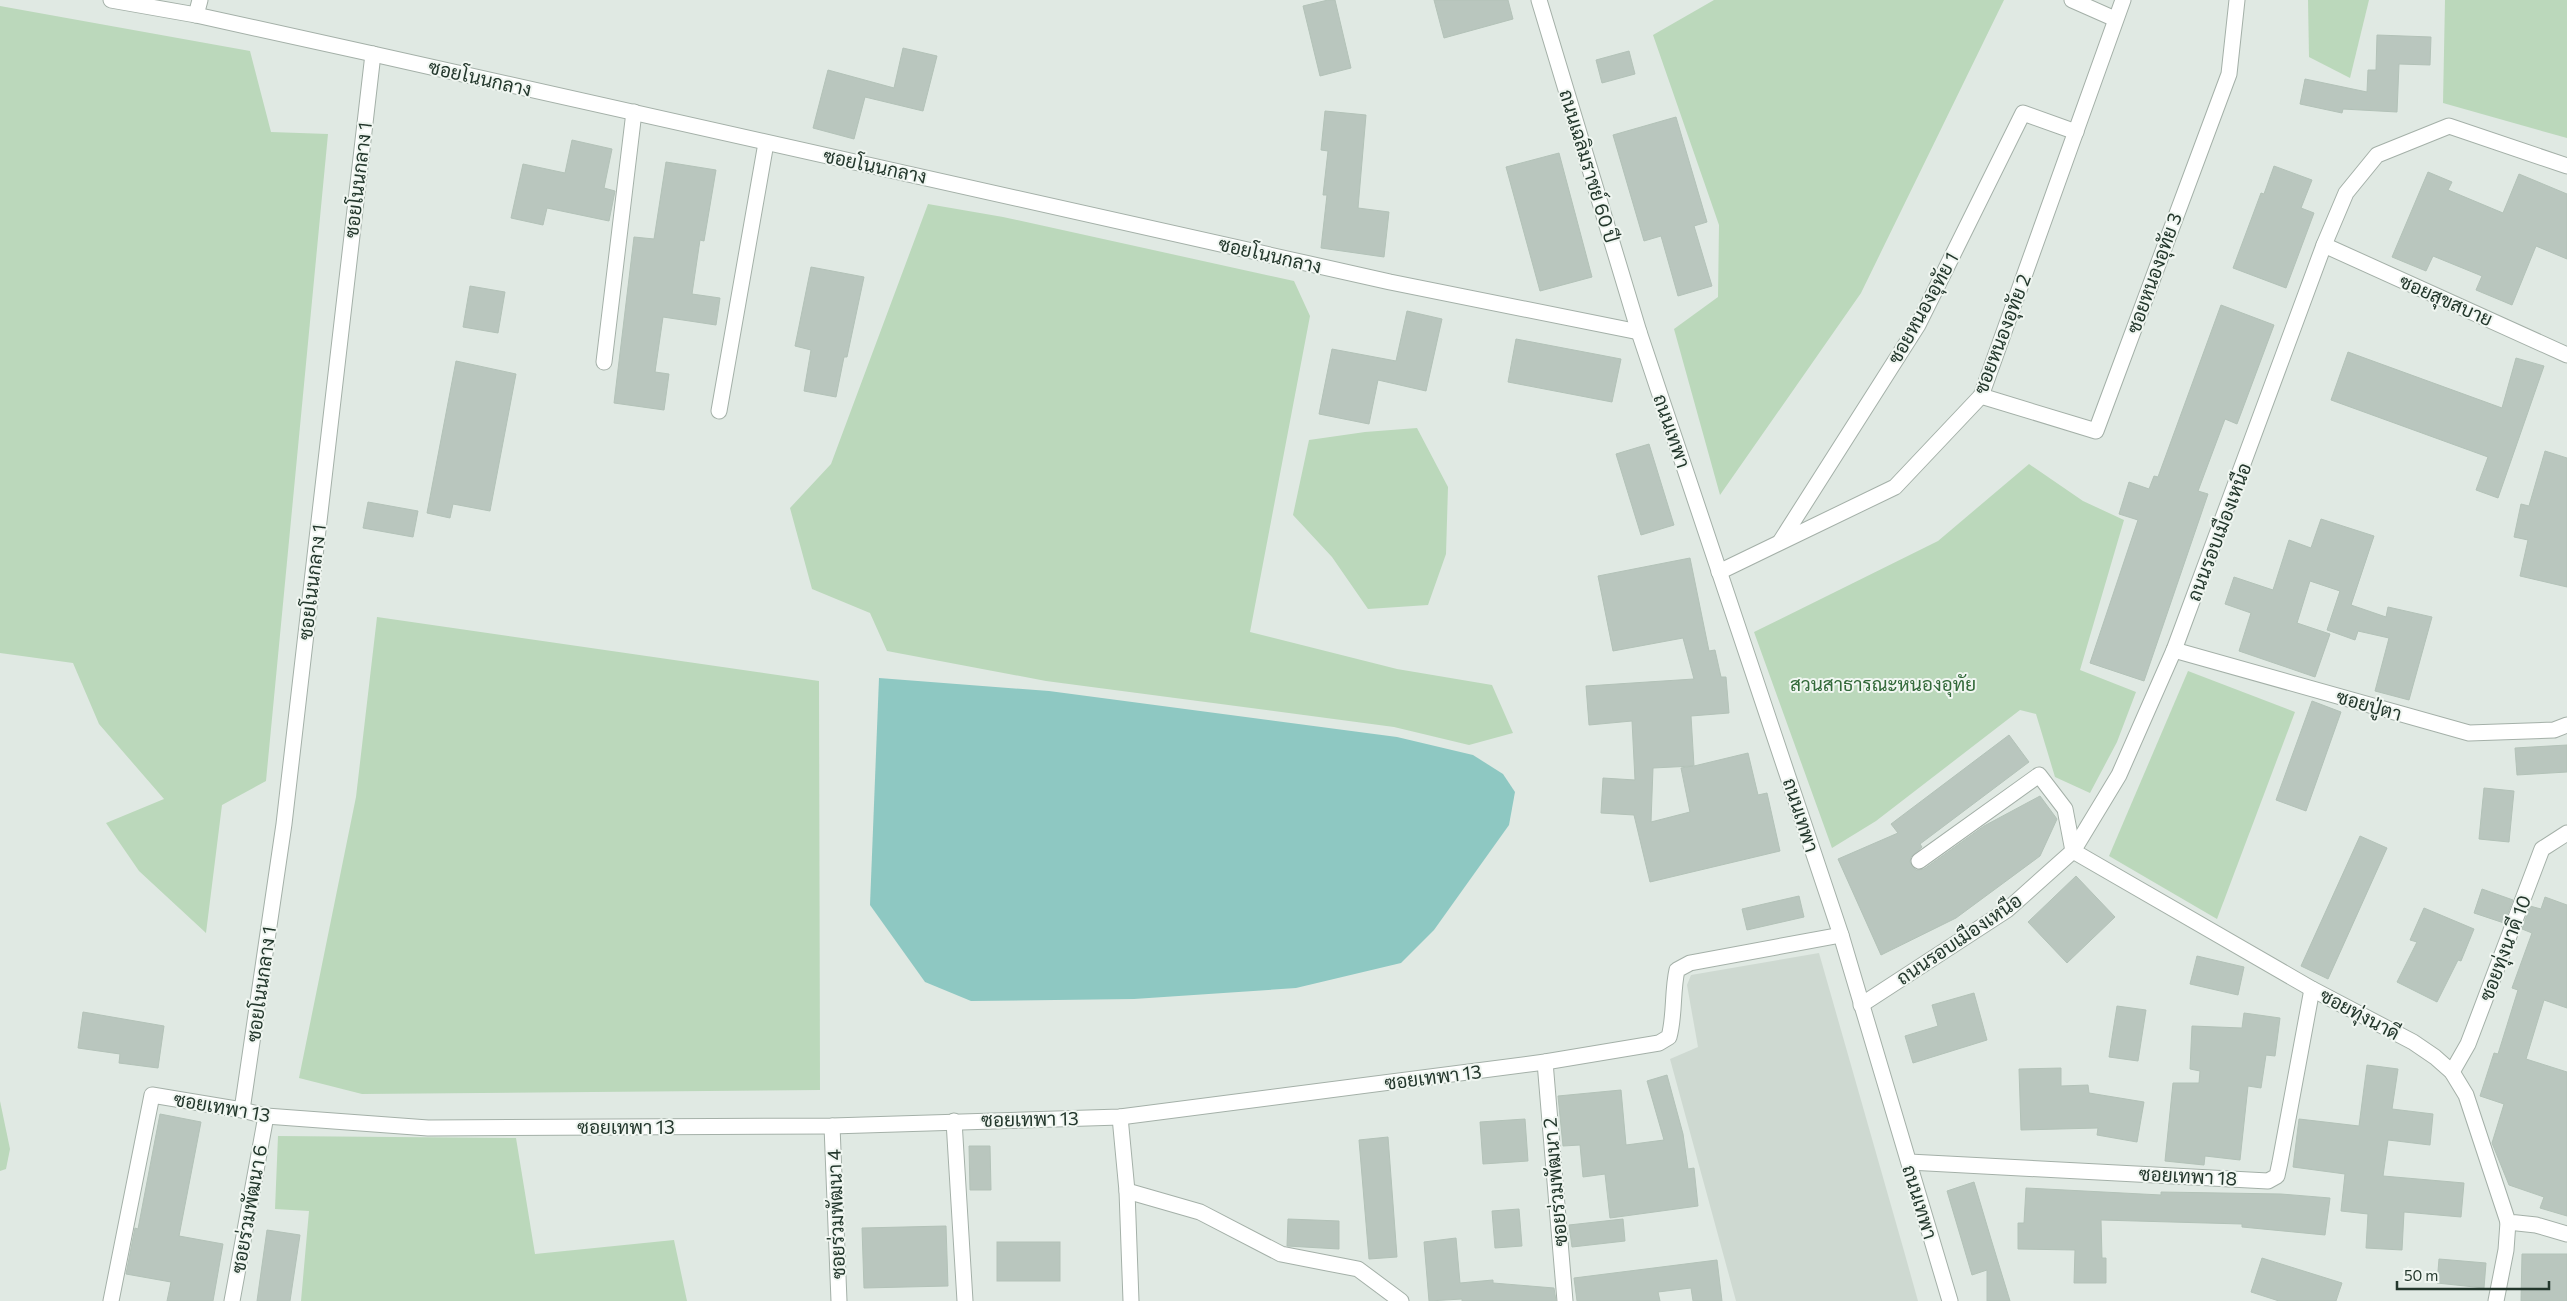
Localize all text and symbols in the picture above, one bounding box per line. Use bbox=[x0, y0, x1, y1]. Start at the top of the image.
street label: ซอยโนนกลาง bbox=[426, 55, 534, 101]
street label: ถนนเฉลิมราชย์ 60 ปี bbox=[1555, 86, 1624, 245]
street label: ซอยโนนกลาง 1 bbox=[339, 121, 376, 239]
street label: ซอยโนนกลาง bbox=[821, 143, 929, 188]
street label: ซอยหนองอุทัย 3 bbox=[2121, 209, 2188, 337]
street label: ซอยโนนกลาง bbox=[1216, 232, 1324, 278]
street label: ซอยหนองอุทัย 1 bbox=[1882, 248, 1964, 369]
street label: ซอยสุขสบาย bbox=[2395, 269, 2496, 332]
street label: ซอยหนองอุทัย 2 bbox=[1968, 271, 2037, 398]
street label: ถนนเทพา bbox=[1649, 391, 1696, 471]
street label: ถนนรอบเมืองเหนือ bbox=[2182, 459, 2256, 604]
street label: ซอยโนนกลาง 1 bbox=[293, 523, 330, 641]
park label: สวนสาธารณะหนองอุทัย bbox=[1790, 672, 1976, 697]
street label: ซอยปู่ตา bbox=[2333, 684, 2404, 728]
street label: ถนนเทพา bbox=[1779, 775, 1824, 855]
street label: ถนนรอบเมืองเหนือ bbox=[1892, 888, 2026, 989]
street label: ซอยทุ่งนาดี 10 bbox=[2474, 892, 2537, 1005]
street label: ซอยโนนกลาง 1 bbox=[241, 925, 280, 1043]
street label: ซอยทุ่งนาดี bbox=[2315, 983, 2404, 1046]
street label: ซอยเทพา 13 bbox=[1383, 1059, 1483, 1094]
street label: ซอยเทพา 13 bbox=[172, 1087, 272, 1126]
street label: ซอยเทพา 13 bbox=[981, 1106, 1079, 1131]
street label: ซอยเทพา 13 bbox=[577, 1115, 675, 1138]
street label: ซอยร่วมพัฒนา 2 bbox=[1537, 1117, 1572, 1247]
street label: ซอยร่วมพัฒนา 6 bbox=[226, 1143, 271, 1275]
street label: ซอยร่วมพัฒนา 4 bbox=[822, 1149, 849, 1279]
street label: ซอยเทพา 18 bbox=[2138, 1161, 2238, 1190]
street label: ถนนเทพา bbox=[1898, 1162, 1943, 1242]
scale bar bbox=[2397, 1258, 2550, 1290]
text: 50 m bbox=[2404, 1266, 2438, 1284]

